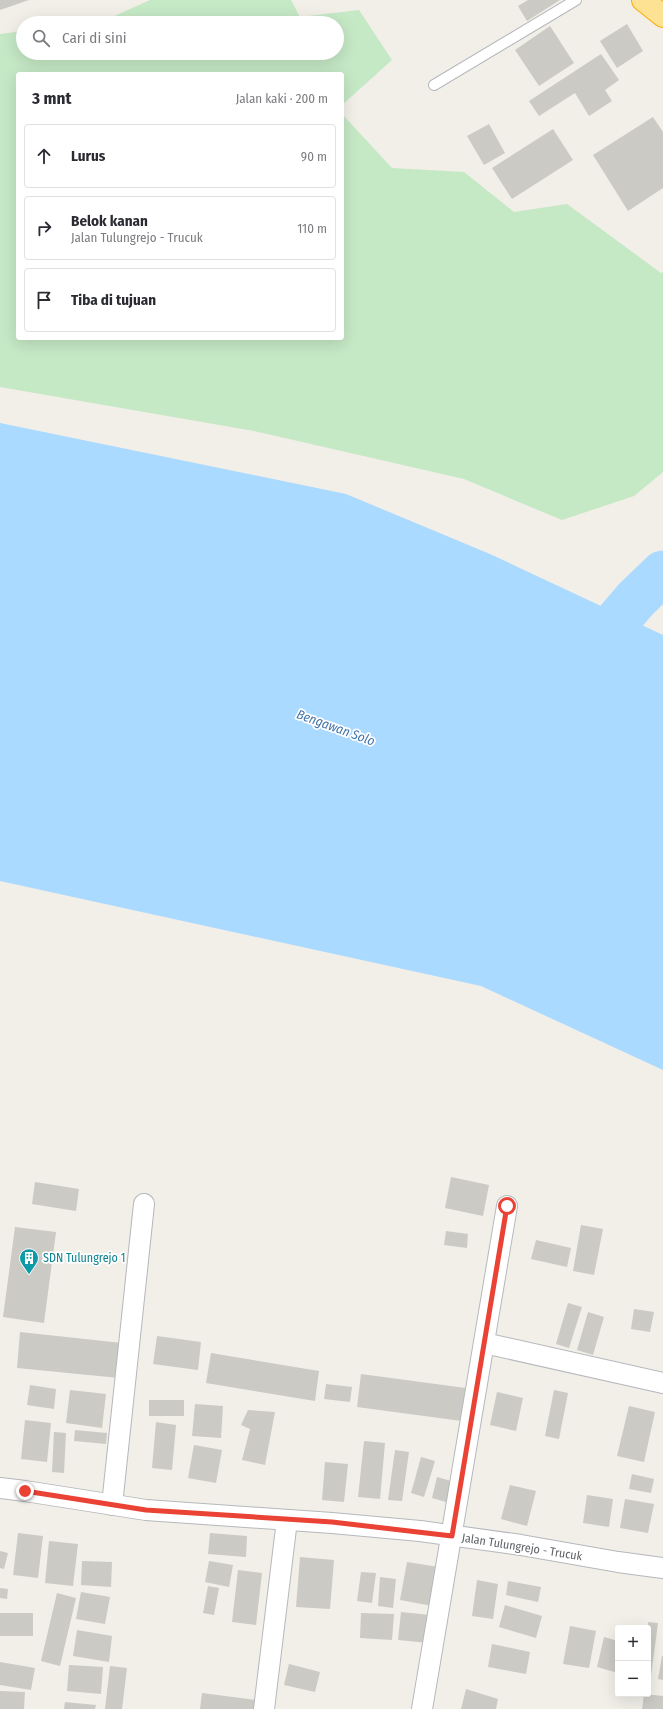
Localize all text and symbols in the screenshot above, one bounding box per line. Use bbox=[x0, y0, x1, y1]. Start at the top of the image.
search box bbox=[16, 16, 344, 60]
icon: search bbox=[30, 27, 52, 49]
text: Cari di sini bbox=[62, 29, 127, 47]
text: 3 mnt bbox=[32, 88, 71, 109]
text: Jalan kaki · 200 m bbox=[236, 91, 328, 106]
icon: ahead bbox=[33, 145, 55, 167]
text: Lurus bbox=[71, 147, 105, 165]
text: 90 m bbox=[301, 149, 327, 164]
text: Belok kanan bbox=[71, 212, 148, 230]
icon: right bbox=[33, 217, 55, 239]
text: 110 m bbox=[297, 221, 327, 236]
text: Jalan Tulungrejo - Trucuk bbox=[71, 230, 203, 245]
icon: arrive bbox=[33, 289, 55, 311]
text: Tiba di tujuan bbox=[71, 291, 156, 309]
water label: Bengawan Solo bbox=[295, 706, 377, 749]
route start bbox=[498, 1197, 516, 1215]
building icon: SDN Tulungrejo 1 bbox=[18, 1247, 40, 1275]
place label: SDN Tulungrejo 1 bbox=[43, 1251, 125, 1265]
route end bbox=[16, 1482, 34, 1500]
street label: Jalan Tulungrejo - Trucuk bbox=[461, 1531, 584, 1563]
map controls bbox=[615, 1625, 651, 1697]
button: + bbox=[615, 1625, 651, 1661]
button: − bbox=[615, 1661, 651, 1697]

